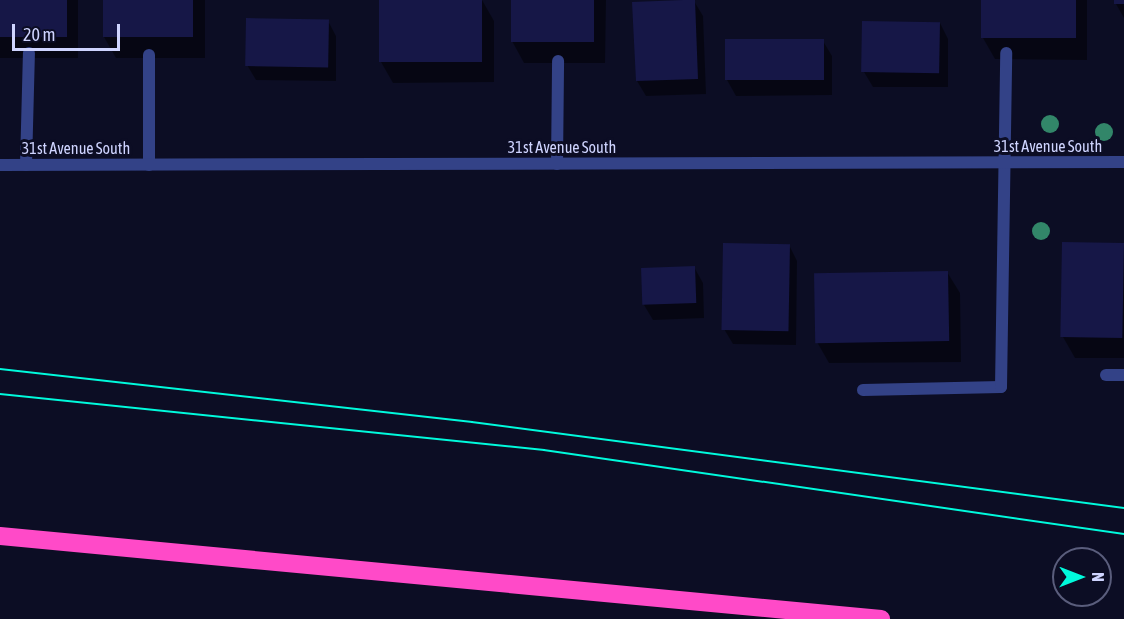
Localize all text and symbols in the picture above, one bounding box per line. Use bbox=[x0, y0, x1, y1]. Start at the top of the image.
scale bar bbox=[15, 12, 123, 50]
text: 20 m bbox=[23, 24, 55, 45]
street label: 31st Avenue South bbox=[994, 136, 1102, 156]
street label: 31st Avenue South bbox=[508, 137, 616, 157]
street label: 31st Avenue South bbox=[22, 138, 130, 158]
north arrow bbox=[1052, 547, 1112, 607]
text: N bbox=[1089, 572, 1107, 582]

